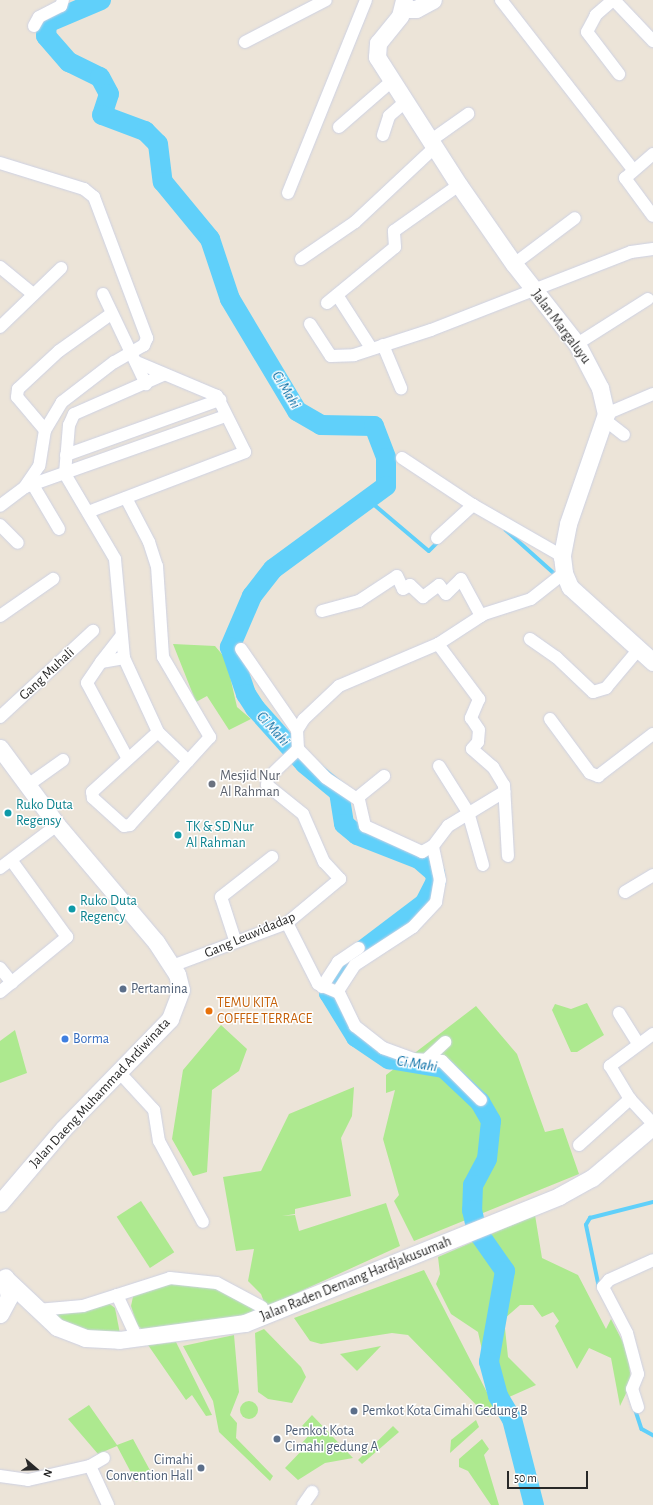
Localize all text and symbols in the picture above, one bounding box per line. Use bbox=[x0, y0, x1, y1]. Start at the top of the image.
street label: Jalan Margaluyu bbox=[528, 287, 594, 367]
water label: Ci Mahi bbox=[268, 368, 304, 412]
street label: Gang Muhali bbox=[16, 644, 78, 704]
water label: Ci Mahi bbox=[253, 708, 293, 750]
place label: Mesjid Nur Al Rahman bbox=[220, 768, 280, 800]
marker: Mesjid Nur Al Rahman bbox=[207, 779, 217, 789]
place label: Ruko Duta Regensy bbox=[16, 797, 73, 830]
marker: Ruko Duta Regensy bbox=[3, 808, 13, 818]
place label: TK & SD Nur Al Rahman bbox=[186, 819, 254, 852]
marker: TK & SD Nur Al Rahman bbox=[173, 830, 183, 840]
place label: Ruko Duta Regency bbox=[80, 893, 137, 926]
marker: Ruko Duta Regency bbox=[67, 904, 77, 914]
street label: Gang Leuwidadap bbox=[202, 908, 298, 962]
place label: Pertamina bbox=[131, 981, 188, 997]
marker: Pertamina bbox=[118, 984, 128, 994]
place label: TEMU KITA COFFEE TERRACE bbox=[217, 995, 312, 1028]
marker: TEMU KITA COFFEE TERRACE bbox=[204, 1006, 214, 1016]
street label: Jalan Daeng Muhammad Ardiwinata bbox=[26, 1015, 174, 1171]
place label: Borma bbox=[73, 1031, 109, 1047]
marker: Borma bbox=[60, 1034, 70, 1044]
water label: Ci Mahi bbox=[395, 1052, 439, 1076]
street label: Jalan Raden Demang Hardjakusumah bbox=[258, 1233, 454, 1325]
place label: Pemkot Kota Cimahi Gedung B bbox=[362, 1403, 528, 1419]
marker: Pemkot Kota Cimahi Gedung B bbox=[349, 1406, 359, 1416]
place label: Pemkot Kota Cimahi gedung A bbox=[285, 1423, 378, 1456]
marker: Pemkot Kota Cimahi gedung A bbox=[272, 1434, 282, 1444]
north arrow bbox=[16, 1449, 56, 1489]
place label: Cimahi Convention Hall bbox=[106, 1452, 193, 1484]
marker: Cimahi Convention Hall bbox=[196, 1463, 206, 1473]
scale bar bbox=[509, 1463, 590, 1489]
text: N bbox=[41, 1468, 54, 1479]
text: 50 m bbox=[514, 1472, 537, 1484]

